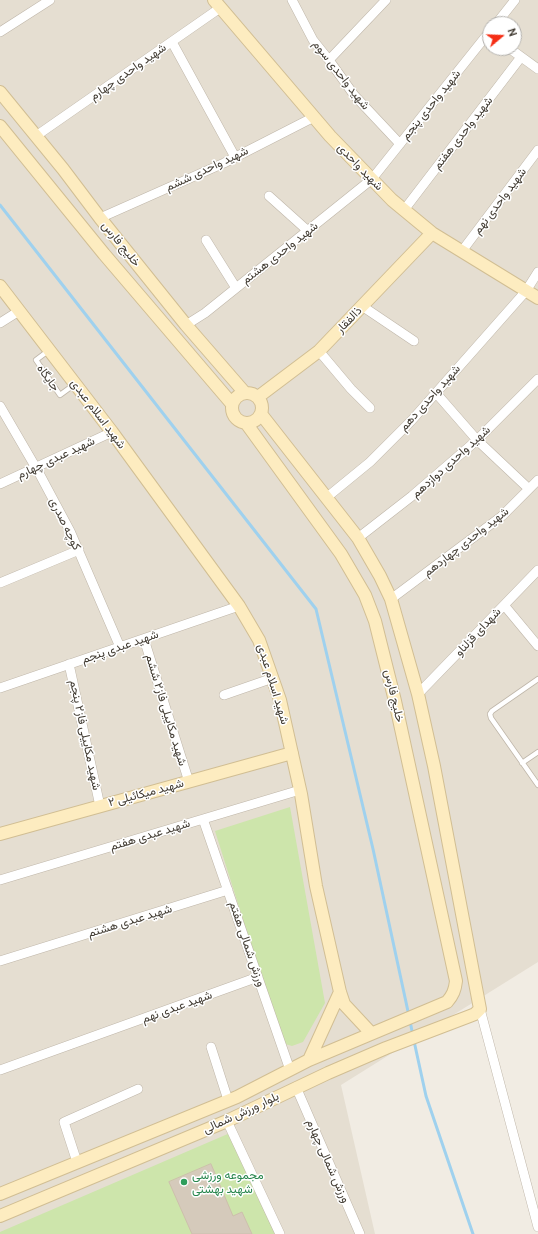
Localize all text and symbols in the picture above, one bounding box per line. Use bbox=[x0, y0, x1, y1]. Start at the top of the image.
north arrow bbox=[482, 16, 522, 56]
text: N bbox=[505, 26, 520, 38]
street label: شهید واحدی سوم bbox=[309, 37, 373, 113]
street label: شهید واحدی چهارم bbox=[87, 40, 169, 104]
street label: شهید واحدی پنجم bbox=[398, 67, 464, 143]
street label: شهید واحدی هفتم bbox=[430, 94, 496, 172]
street label: شهید واحدی bbox=[334, 140, 386, 194]
street label: شهید واحدی ششم bbox=[163, 144, 251, 194]
street label: شهید واحدی نهم bbox=[470, 165, 530, 237]
street label: خلیج فارس bbox=[98, 219, 144, 269]
street label: شهید واحدی هشتم bbox=[239, 219, 321, 287]
street label: ذالفقار bbox=[333, 304, 365, 336]
street label: جایگاه bbox=[33, 362, 63, 394]
street label: شهید واحدی دهم bbox=[396, 362, 464, 434]
street label: شهید اسلام عبدی bbox=[67, 376, 129, 452]
street label: شهید واحدی دوازدهم bbox=[409, 423, 493, 501]
street label: شهید عبدی چهارم bbox=[15, 434, 97, 482]
street label: کوچه صدری bbox=[46, 495, 84, 553]
street label: شهید واحدی چهاردهم bbox=[420, 504, 512, 580]
street label: شهدای قزلناو bbox=[452, 605, 504, 659]
street label: شهید عبدی پنجم bbox=[80, 627, 160, 667]
street label: شهید اسلام عبدی bbox=[254, 642, 292, 726]
street label: شهید مکاییلی فاز۲ ششم bbox=[142, 652, 190, 768]
street label: خلیج فارس bbox=[381, 668, 407, 724]
street label: شهید مکاییلی فاز۲ پنجم bbox=[66, 678, 104, 792]
street label: شهید میکائیلی ۲ bbox=[107, 776, 185, 810]
street label: شهید عبدی هفتم bbox=[108, 816, 192, 854]
street label: ورزش شمالی هفتم bbox=[226, 900, 268, 988]
street label: شهید عبدی هشتم bbox=[86, 901, 174, 941]
street label: شهید عبدی نهم bbox=[140, 988, 214, 1026]
street label: بلوار ورزش شمالی bbox=[201, 1089, 281, 1137]
street label: ورزش شمالی چهارم bbox=[303, 1117, 353, 1205]
place label: مجموعه ورزشی شهید بهشتی bbox=[192, 1168, 264, 1196]
marker: مجموعه ورزشی شهید بهشتی bbox=[179, 1177, 189, 1187]

